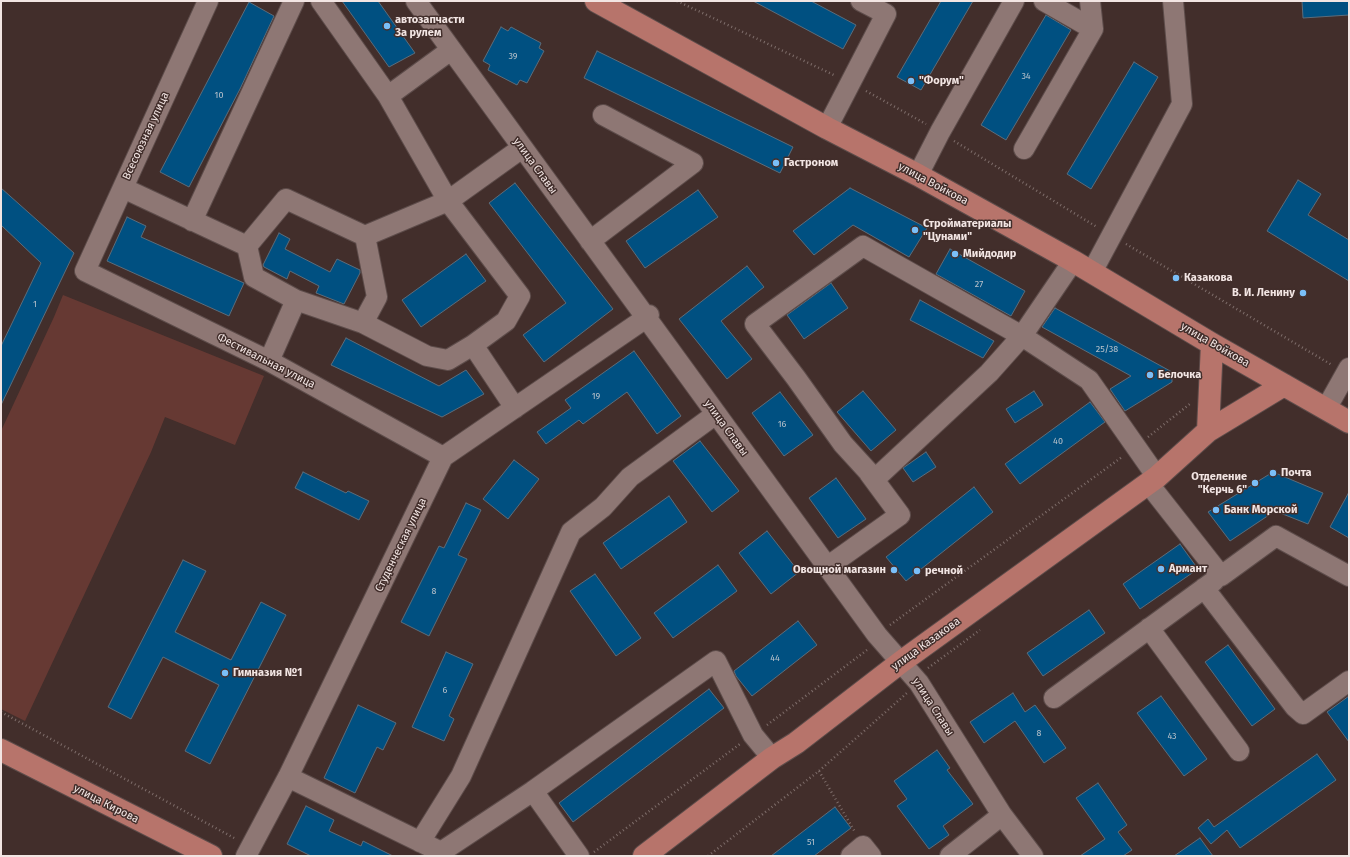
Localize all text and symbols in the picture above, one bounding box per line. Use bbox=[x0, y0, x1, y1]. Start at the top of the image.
place label: автозапчасти За рулем bbox=[395, 13, 465, 39]
marker: автозапчасти За рулем bbox=[382, 21, 392, 31]
house number: 39 bbox=[508, 51, 518, 61]
house number: 34 bbox=[1021, 71, 1031, 81]
place label: "Форум" bbox=[919, 74, 964, 88]
marker: "Форум" bbox=[906, 76, 916, 86]
street label: Всесоюзная улица bbox=[120, 90, 172, 182]
house number: 10 bbox=[215, 90, 223, 100]
street label: улица Славы bbox=[510, 135, 560, 197]
place label: Гастроном bbox=[784, 156, 838, 170]
marker: Гастроном bbox=[771, 158, 781, 168]
street label: улица Войкова bbox=[896, 160, 970, 208]
place label: Стройматериалы "Цунами" bbox=[923, 217, 1011, 243]
marker: Стройматериалы "Цунами" bbox=[910, 225, 920, 235]
place label: Мийдодир bbox=[963, 247, 1016, 261]
marker: Мийдодир bbox=[950, 249, 960, 259]
place label: Казакова bbox=[1184, 271, 1233, 285]
marker: Казакова bbox=[1171, 273, 1181, 283]
house number: 27 bbox=[975, 279, 983, 289]
place label: В. И. Ленину bbox=[1232, 286, 1295, 300]
marker: В. И. Ленину bbox=[1298, 288, 1308, 298]
house number: 1 bbox=[33, 299, 37, 309]
street label: улица Войкова bbox=[1178, 320, 1252, 370]
street label: Фестивальная улица bbox=[215, 331, 317, 391]
house number: 25/38 bbox=[1096, 344, 1118, 354]
place label: Белочка bbox=[1158, 368, 1201, 382]
marker: Белочка bbox=[1145, 370, 1155, 380]
house number: 19 bbox=[592, 391, 600, 401]
street label: улица Славы bbox=[701, 397, 751, 459]
house number: 16 bbox=[778, 419, 786, 429]
house number: 40 bbox=[1053, 436, 1063, 446]
place label: Почта bbox=[1281, 466, 1312, 480]
marker: Почта bbox=[1268, 468, 1278, 478]
place label: Отделение "Керчь 6" bbox=[1191, 470, 1247, 496]
marker: Отделение "Керчь 6" bbox=[1250, 478, 1260, 488]
street label: Студенческая улица bbox=[372, 496, 430, 594]
place label: Банк Морской bbox=[1224, 503, 1297, 517]
marker: Банк Морской bbox=[1211, 505, 1221, 515]
place label: Армант bbox=[1169, 562, 1207, 576]
place label: Овощной магазин bbox=[793, 563, 886, 577]
place label: речной bbox=[925, 564, 963, 578]
marker: Армант bbox=[1156, 564, 1166, 574]
marker: Овощной магазин bbox=[889, 565, 899, 575]
marker: речной bbox=[912, 566, 922, 576]
house number: 8 bbox=[432, 586, 436, 596]
street label: улица Казакова bbox=[889, 615, 963, 673]
house number: 44 bbox=[770, 653, 780, 663]
place label: Гимназия №1 bbox=[233, 666, 302, 680]
marker: Гимназия №1 bbox=[220, 668, 230, 678]
street label: улица Славы bbox=[909, 676, 957, 738]
house number: 6 bbox=[443, 685, 447, 695]
house number: 8 bbox=[1037, 728, 1041, 738]
house number: 43 bbox=[1167, 731, 1177, 741]
street label: улица Кирова bbox=[71, 782, 141, 826]
house number: 51 bbox=[807, 837, 815, 847]

